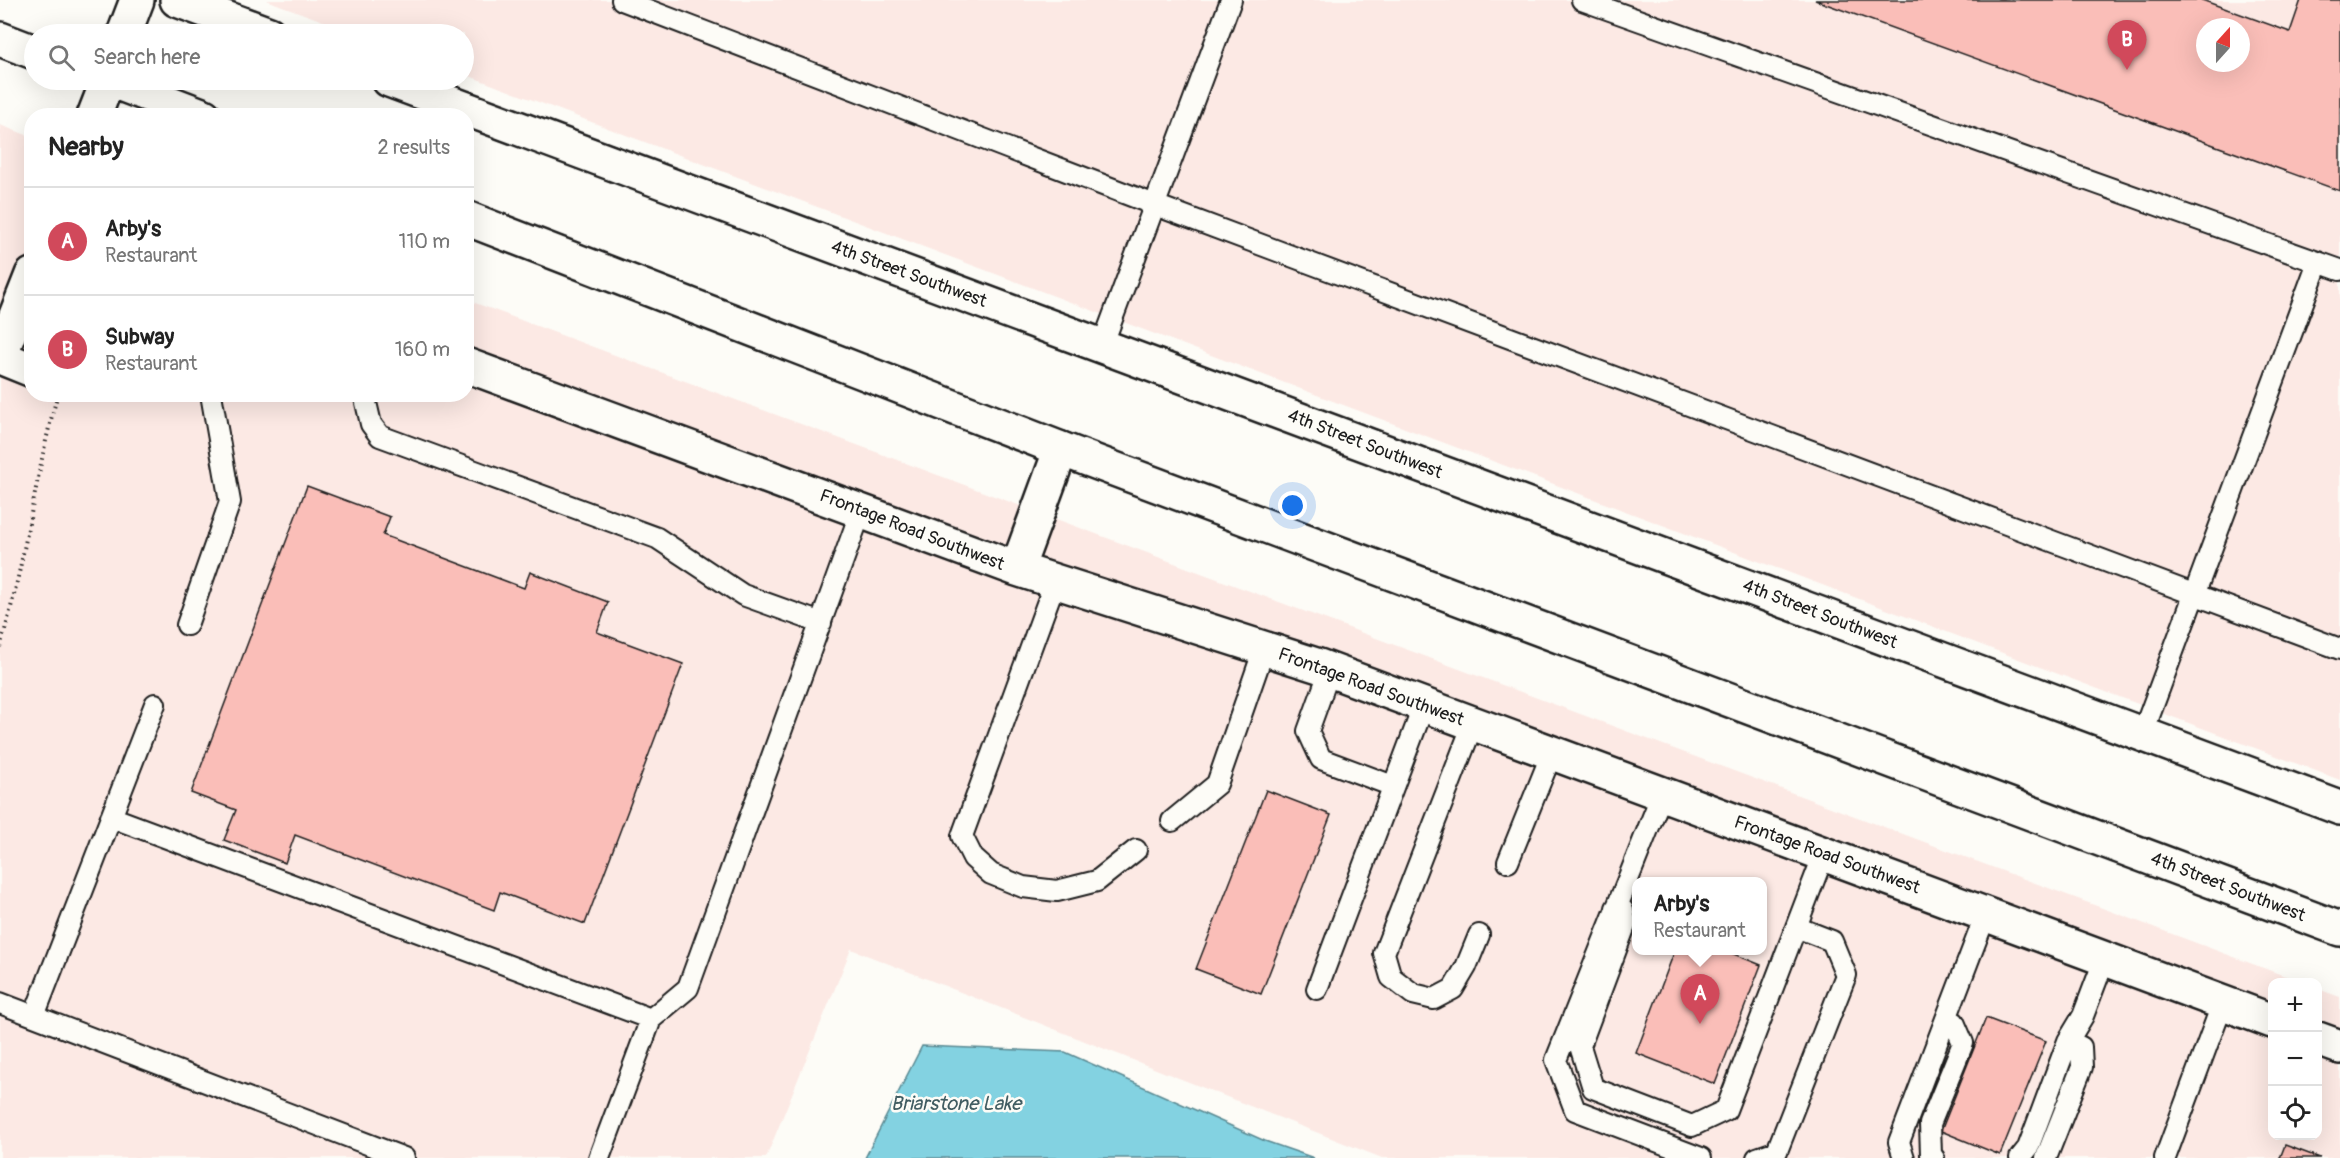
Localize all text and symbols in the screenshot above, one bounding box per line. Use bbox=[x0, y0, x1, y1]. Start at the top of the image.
north arrow bbox=[2196, 18, 2250, 72]
pin: B bbox=[2108, 20, 2146, 70]
search box bbox=[24, 24, 474, 90]
icon: search bbox=[45, 41, 78, 74]
text: Search here bbox=[93, 43, 200, 71]
text: Nearby bbox=[48, 131, 124, 163]
text: 2 results bbox=[378, 135, 450, 160]
text: Arby's bbox=[105, 215, 161, 243]
text: A bbox=[61, 229, 74, 254]
text: 110 m bbox=[399, 229, 450, 254]
street label: 4th Street Southwest bbox=[828, 235, 991, 313]
text: Restaurant bbox=[105, 243, 197, 268]
text: Subway bbox=[105, 323, 174, 351]
text: B bbox=[62, 337, 73, 362]
text: 160 m bbox=[395, 337, 450, 362]
text: Restaurant bbox=[105, 351, 197, 376]
street label: 4th Street Southwest bbox=[1284, 404, 1446, 484]
street label: Frontage Road Southwest bbox=[816, 484, 1008, 576]
your location bbox=[1278, 491, 1307, 520]
street label: 4th Street Southwest bbox=[1739, 574, 1901, 654]
street label: Frontage Road Southwest bbox=[1275, 643, 1468, 732]
street label: Frontage Road Southwest bbox=[1731, 811, 1924, 900]
street label: 4th Street Southwest bbox=[2147, 847, 2309, 927]
popup bbox=[1632, 877, 1767, 955]
text: Arby's bbox=[1653, 890, 1709, 918]
text: Restaurant bbox=[1653, 918, 1746, 943]
pin: A bbox=[1680, 974, 1720, 1024]
map controls bbox=[2268, 978, 2322, 1140]
button: + bbox=[2268, 978, 2322, 1032]
button: − bbox=[2268, 1032, 2322, 1086]
button: locate bbox=[2268, 1086, 2322, 1140]
water label: Briarstone Lake bbox=[891, 1091, 1023, 1116]

